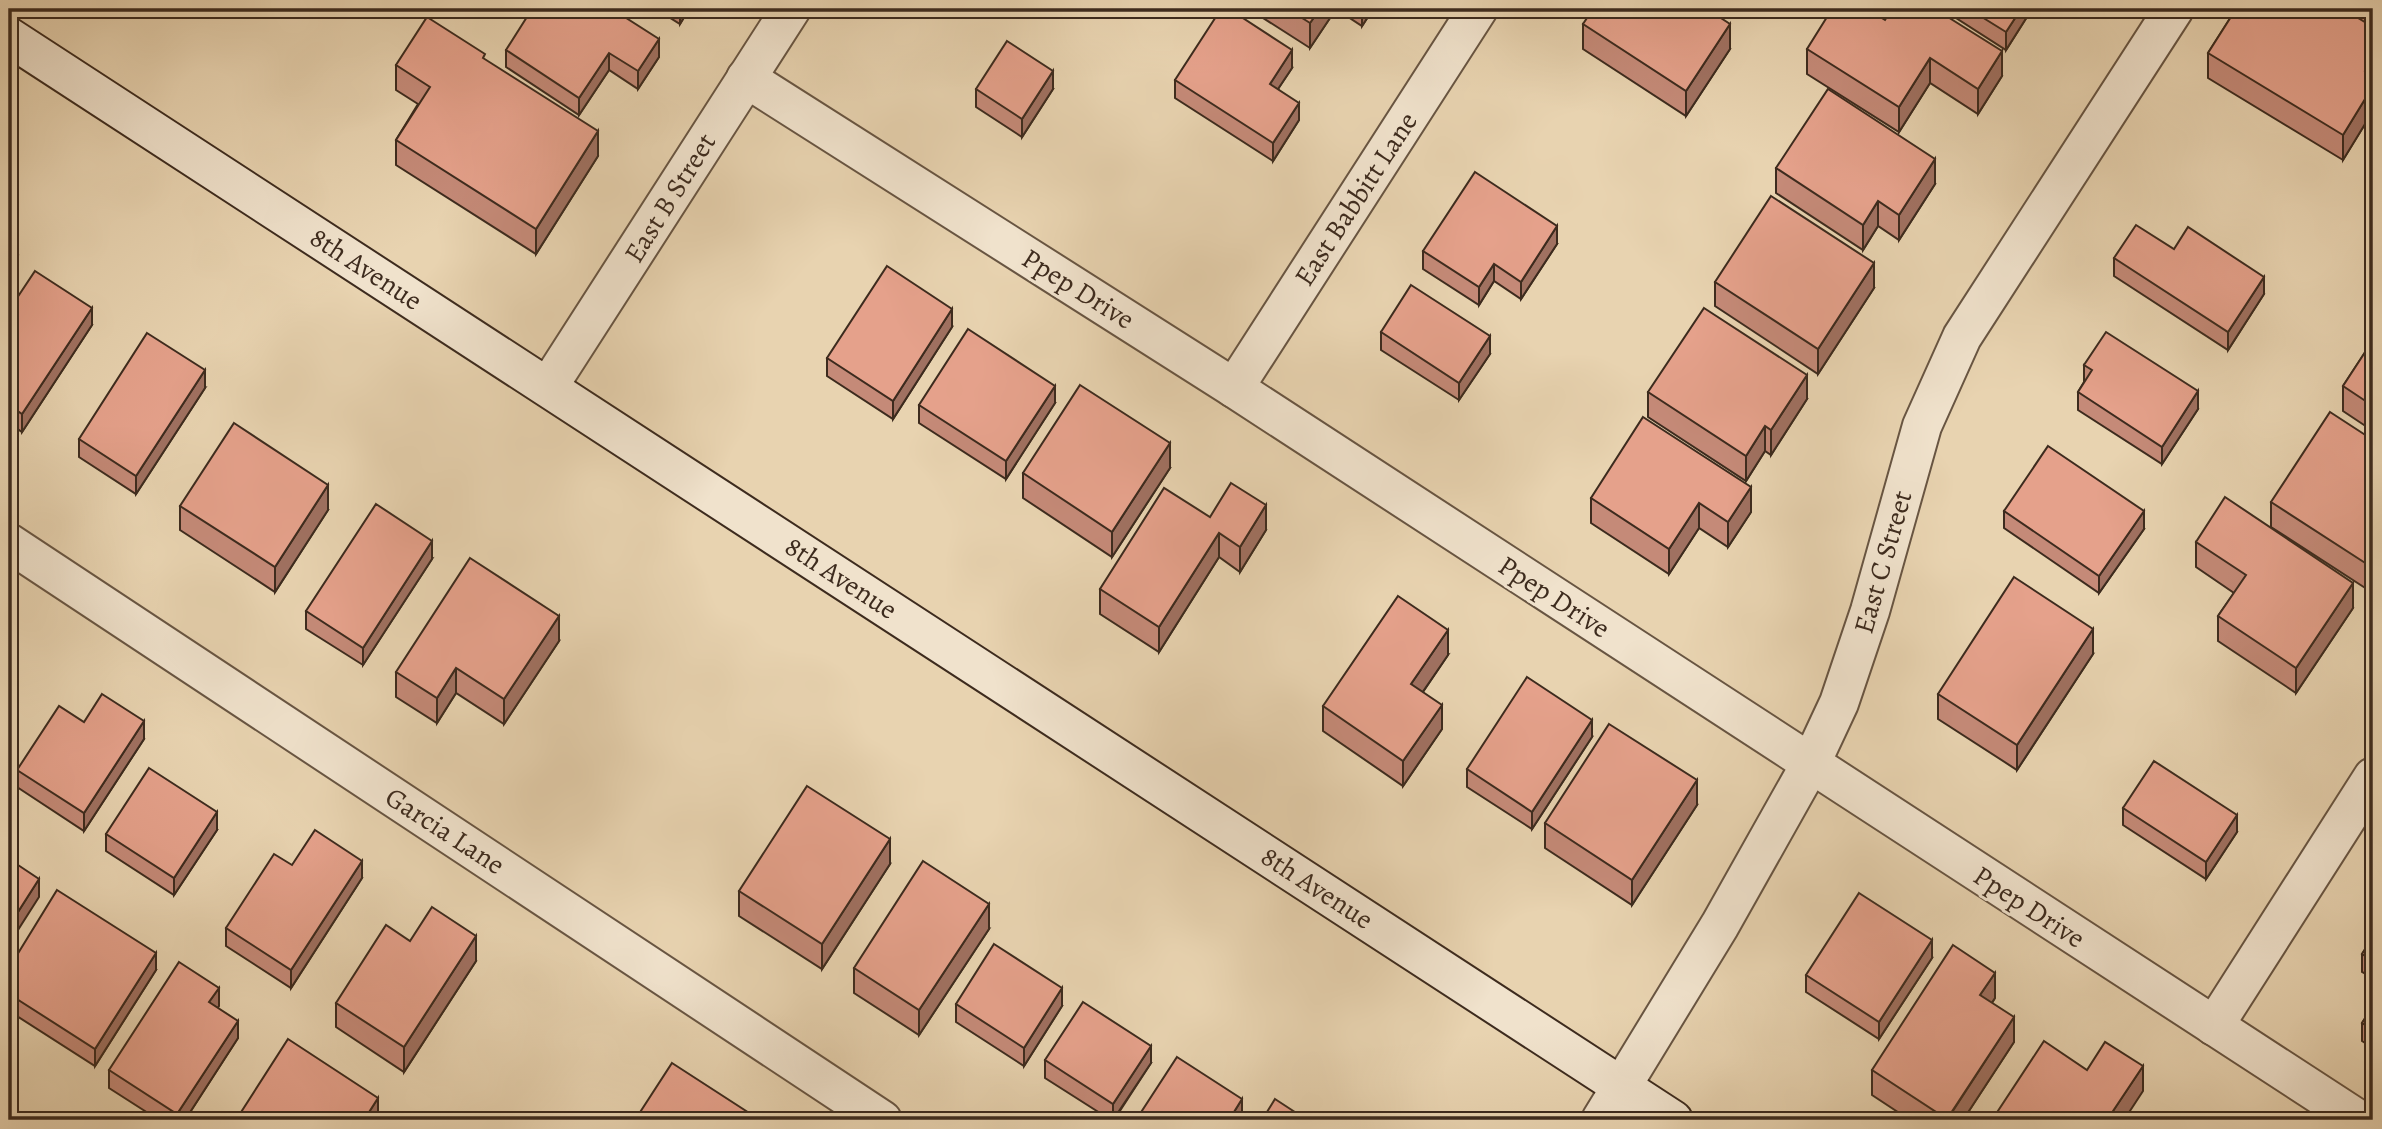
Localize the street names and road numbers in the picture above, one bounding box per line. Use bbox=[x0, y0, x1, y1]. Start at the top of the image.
street label: East Babbitt Lane bbox=[1286, 105, 1426, 293]
street label: East B Street bbox=[615, 126, 725, 270]
street label: 8th Avenue bbox=[303, 219, 429, 319]
street label: Ppep Drive bbox=[1015, 240, 1141, 338]
street label: East C Street bbox=[1844, 486, 1922, 638]
street label: 8th Avenue bbox=[778, 528, 904, 628]
street label: Ppep Drive bbox=[1491, 547, 1617, 647]
street label: Garcia Lane bbox=[378, 778, 512, 884]
street label: 8th Avenue bbox=[1254, 838, 1380, 938]
street label: Ppep Drive bbox=[1966, 857, 2092, 957]

